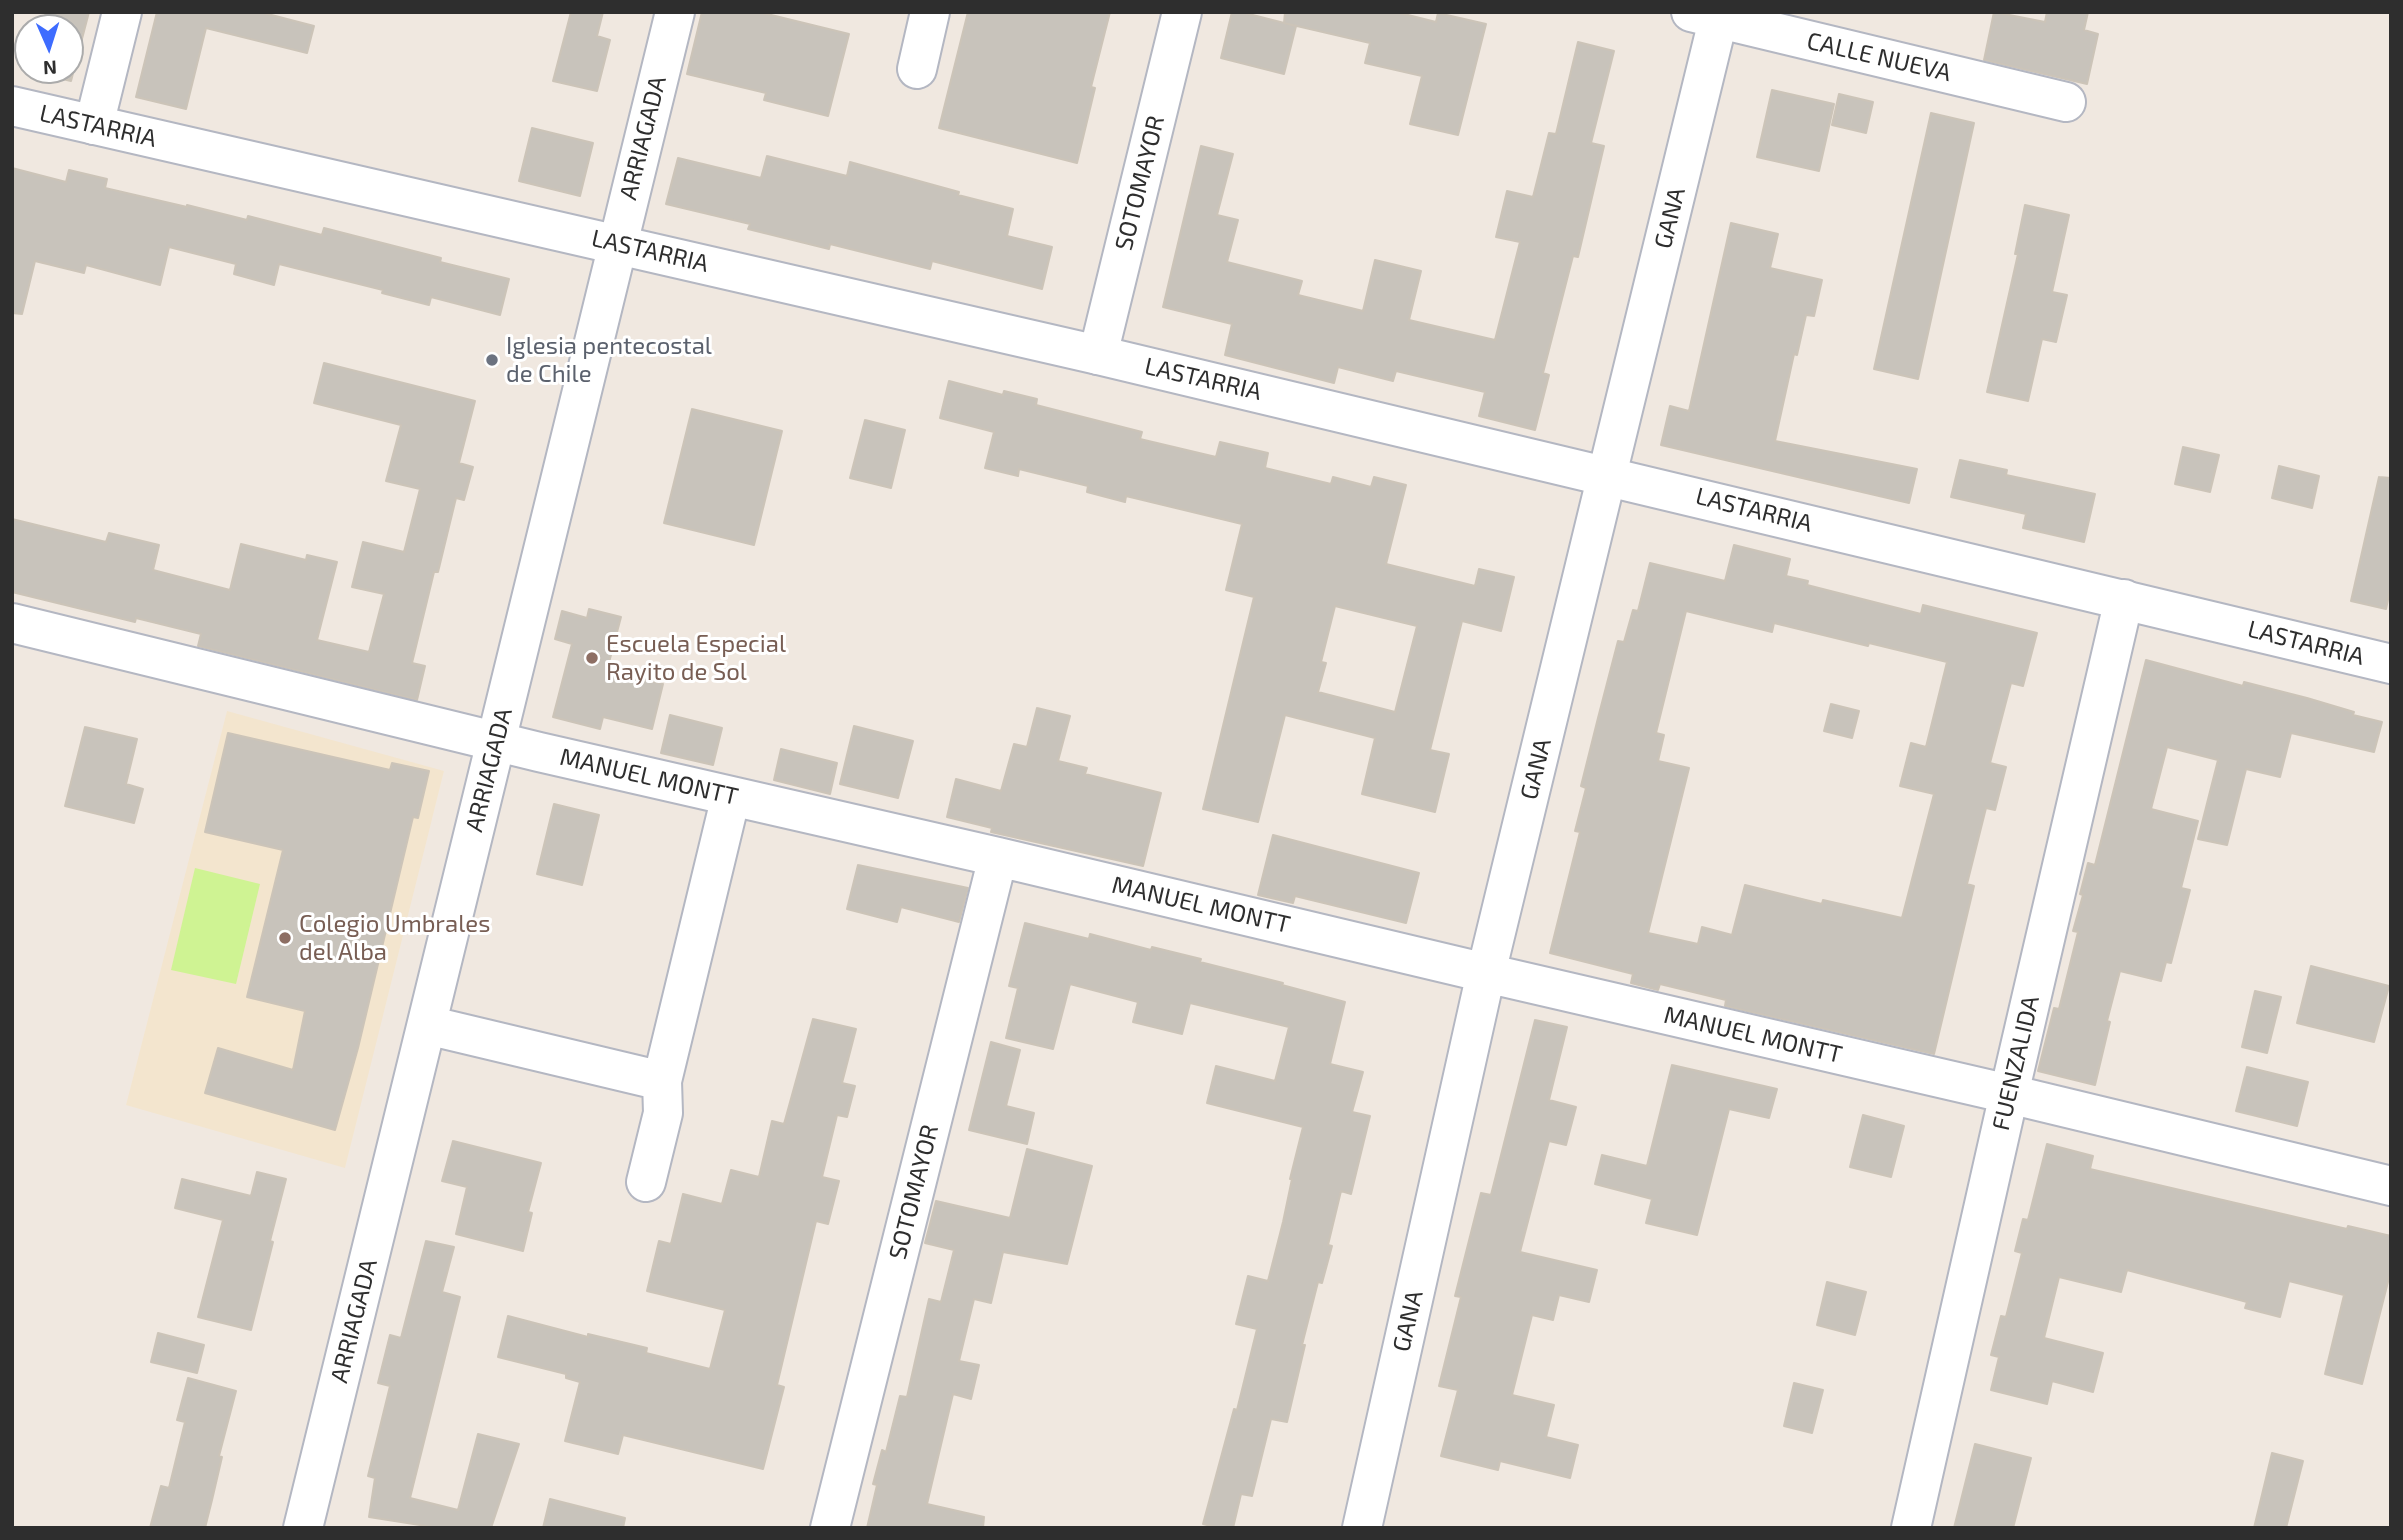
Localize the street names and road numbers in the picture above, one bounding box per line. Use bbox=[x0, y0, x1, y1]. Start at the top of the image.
street label: CALLE NUEVA bbox=[1804, 26, 1954, 88]
street label: ARRIAGADA bbox=[614, 73, 672, 203]
street label: LASTARRIA bbox=[37, 99, 159, 153]
street label: SOTOMAYOR bbox=[1109, 113, 1171, 253]
street label: GANA bbox=[1649, 185, 1691, 251]
street label: LASTARRIA bbox=[589, 224, 711, 278]
street label: LASTARRIA bbox=[1142, 352, 1264, 406]
street label: LASTARRIA bbox=[1693, 482, 1815, 538]
street label: LASTARRIA bbox=[2245, 615, 2367, 671]
street label: ARRIAGADA bbox=[460, 705, 518, 835]
street label: GANA bbox=[1515, 736, 1557, 802]
street label: MANUEL MONTT bbox=[557, 743, 741, 811]
street label: MANUEL MONTT bbox=[1109, 871, 1293, 939]
street label: FUENZALIDA bbox=[1987, 993, 2045, 1133]
street label: MANUEL MONTT bbox=[1661, 1001, 1845, 1069]
street label: SOTOMAYOR bbox=[883, 1122, 945, 1262]
street label: ARRIAGADA bbox=[325, 1256, 383, 1386]
street label: GANA bbox=[1387, 1288, 1429, 1354]

